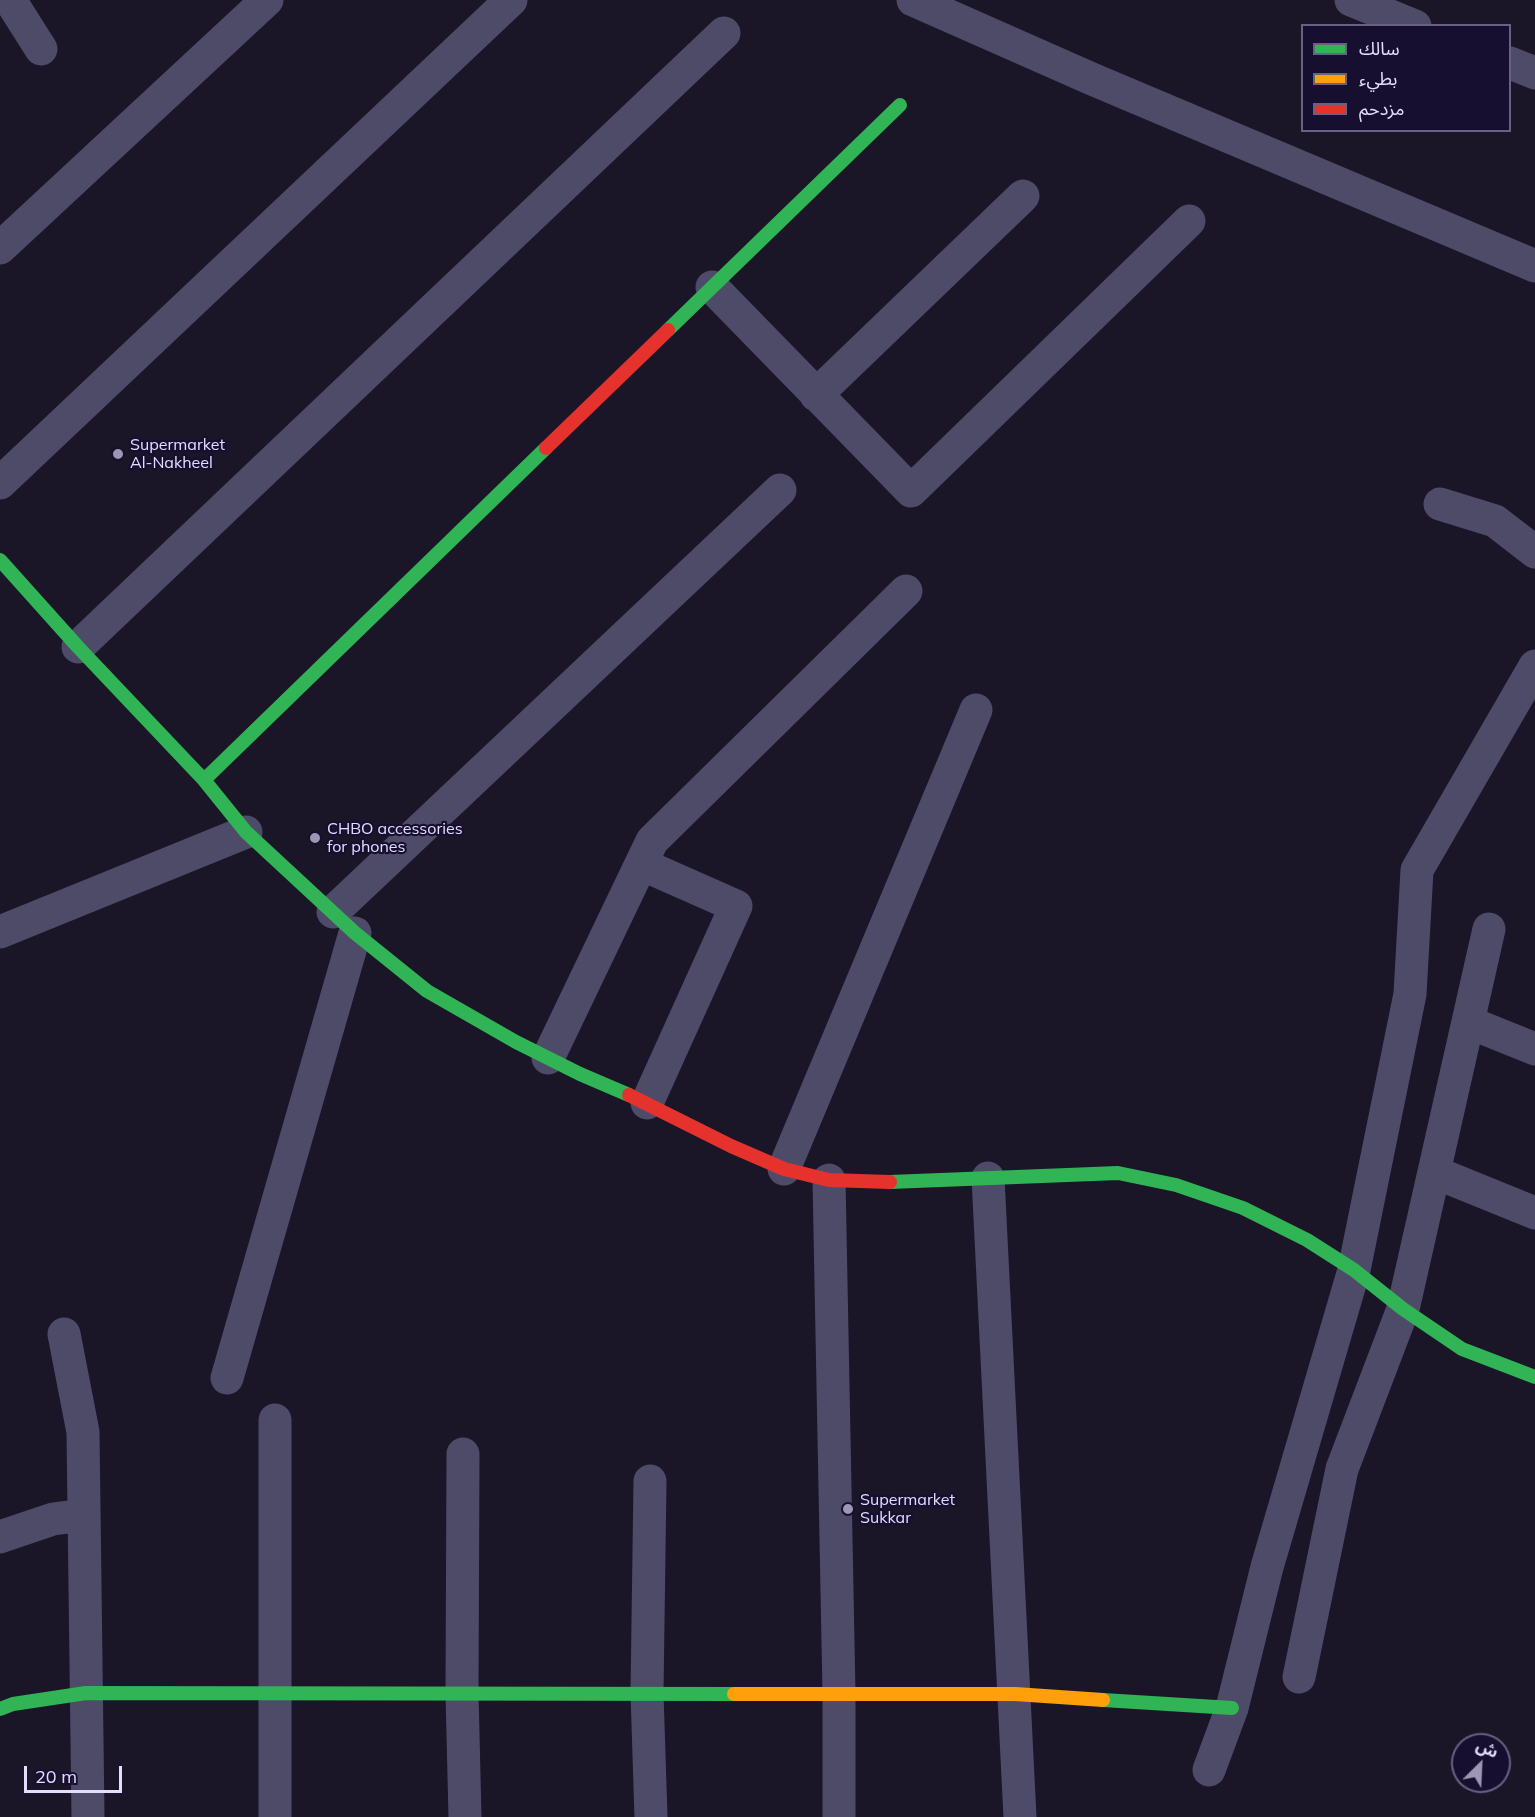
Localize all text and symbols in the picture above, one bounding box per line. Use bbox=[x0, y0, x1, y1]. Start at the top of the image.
legend bbox=[1301, 24, 1511, 132]
text: سالك bbox=[1359, 37, 1400, 60]
text: بطيء bbox=[1359, 67, 1397, 90]
text: مزدحم bbox=[1359, 97, 1404, 120]
place label: Supermarket Al-Nakheel bbox=[130, 435, 225, 473]
marker: Supermarket Al-Nakheel bbox=[111, 447, 125, 461]
place label: CHBO accessories for phones bbox=[327, 819, 463, 857]
marker: CHBO accessories for phones bbox=[308, 831, 322, 845]
place label: Supermarket Sukkar bbox=[860, 1490, 955, 1528]
marker: Supermarket Sukkar bbox=[841, 1502, 855, 1516]
north arrow bbox=[1451, 1733, 1511, 1793]
text: ش bbox=[1473, 1735, 1502, 1762]
scale bar bbox=[27, 1754, 124, 1792]
text: 20 m bbox=[35, 1765, 77, 1788]

